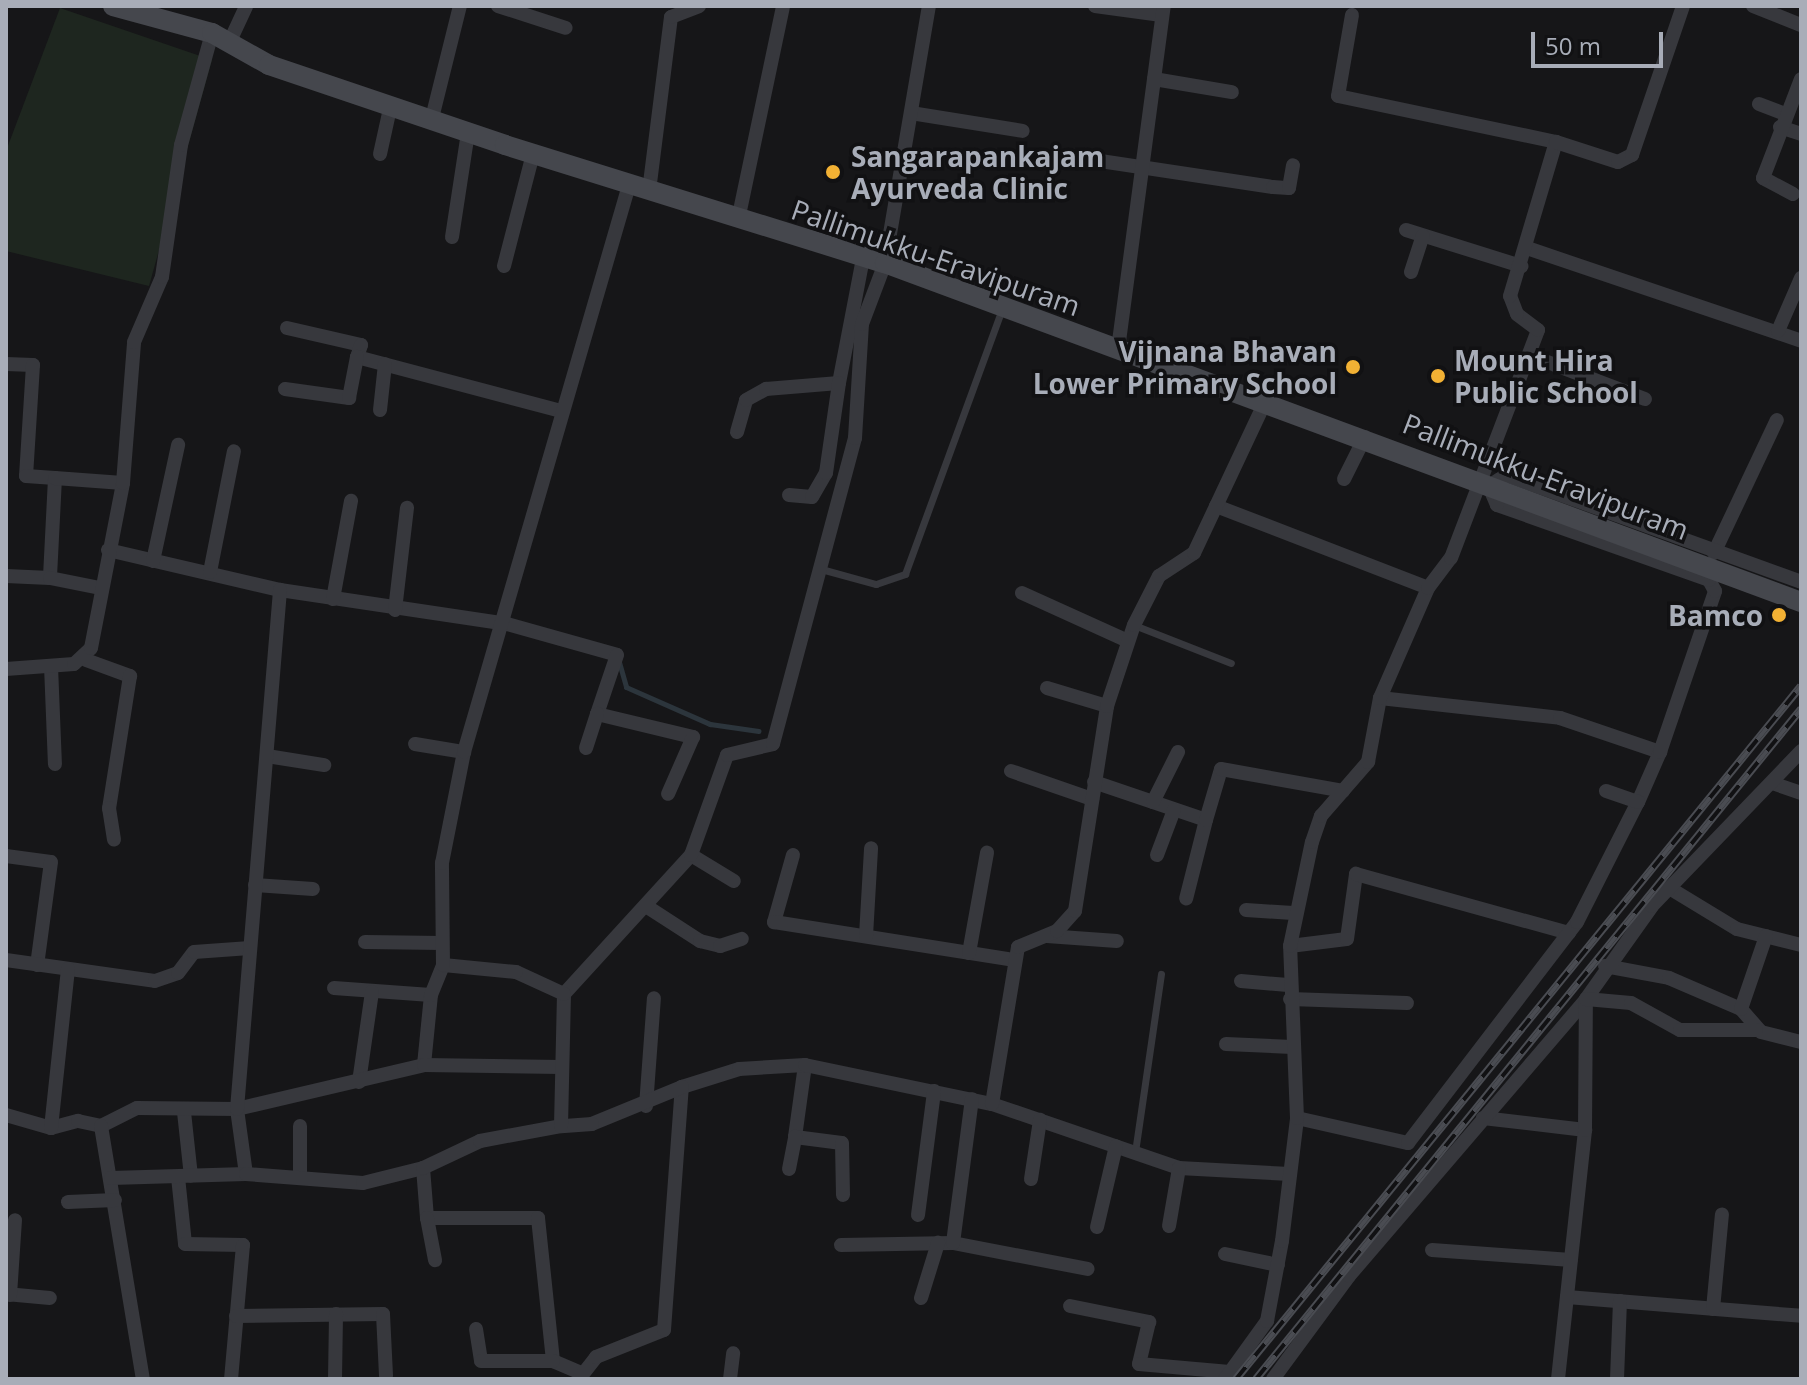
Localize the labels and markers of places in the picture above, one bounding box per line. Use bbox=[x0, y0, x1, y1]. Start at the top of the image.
place label: Sangarapankajam Ayurveda Clinic bbox=[851, 139, 1104, 205]
marker: Sangarapankajam Ayurveda Clinic bbox=[822, 161, 844, 183]
place label: Vijnana Bhavan Lower Primary School bbox=[1033, 334, 1337, 400]
place label: Mount Hira Public School bbox=[1454, 343, 1638, 409]
marker: Vijnana Bhavan Lower Primary School bbox=[1344, 358, 1362, 376]
marker: Mount Hira Public School bbox=[1429, 367, 1447, 385]
place label: Bamco bbox=[1668, 598, 1763, 632]
marker: Bamco bbox=[1770, 606, 1788, 624]

